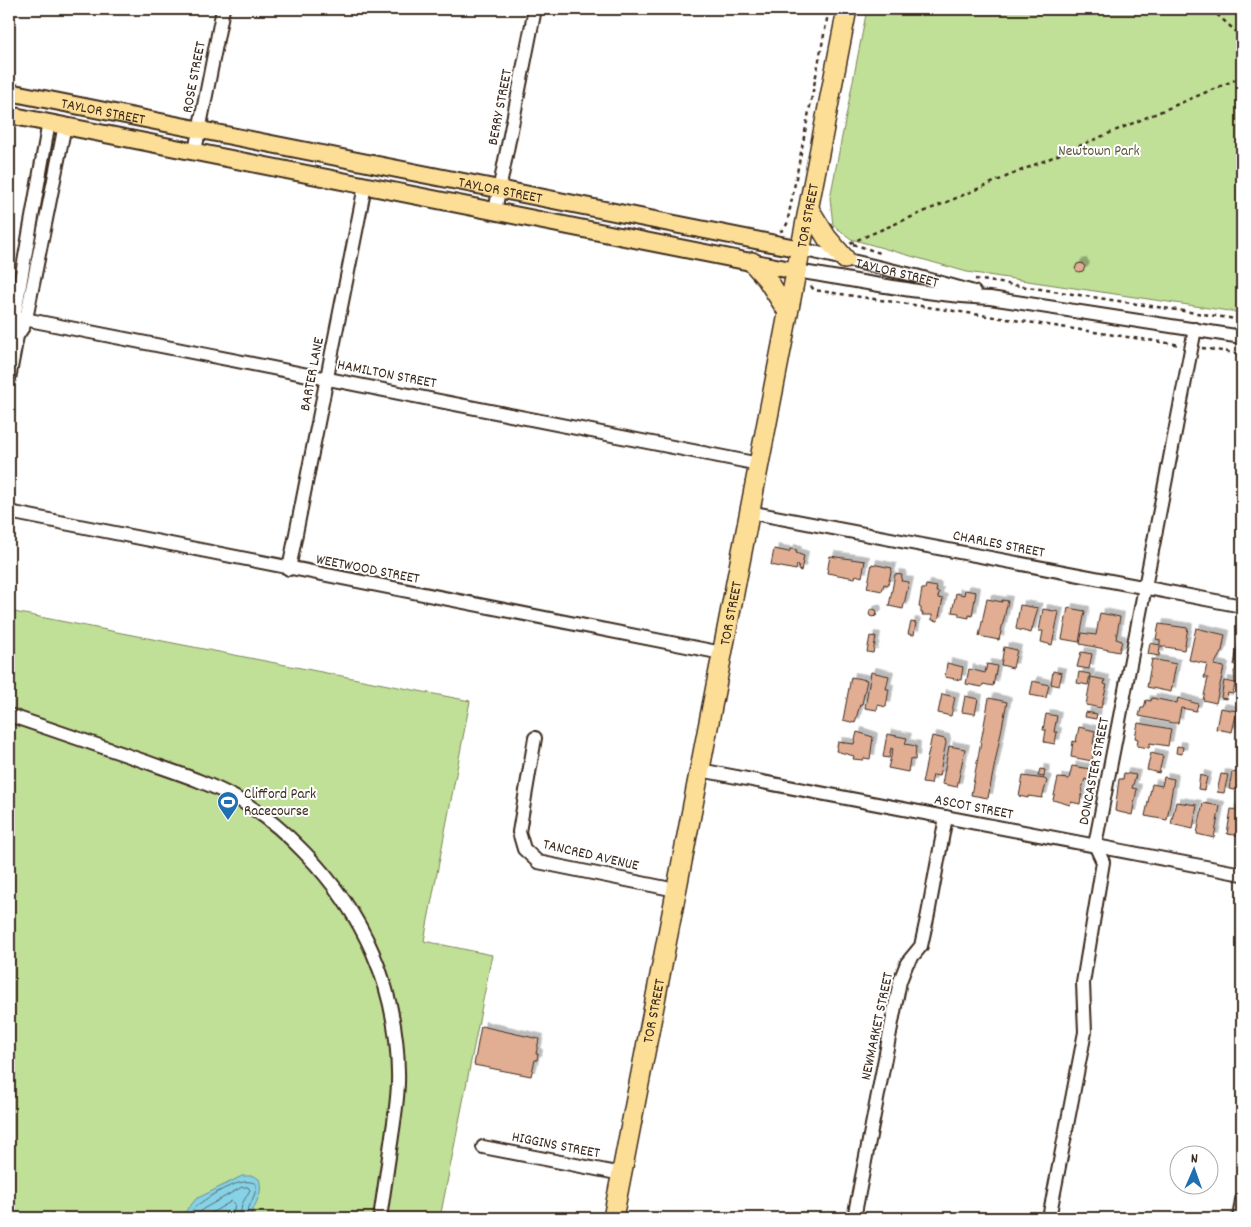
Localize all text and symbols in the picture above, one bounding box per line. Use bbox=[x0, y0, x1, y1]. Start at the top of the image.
street label: ROSE STREET bbox=[177, 40, 213, 115]
street label: BERRY STREET bbox=[483, 67, 519, 147]
street label: TAYLOR STREET bbox=[59, 94, 147, 132]
park label: Newtown Park bbox=[1058, 141, 1140, 163]
street label: TAYLOR STREET bbox=[456, 172, 544, 210]
street label: TOR STREET bbox=[792, 182, 826, 250]
street label: TAYLOR STREET bbox=[853, 253, 941, 295]
street label: BARTER LANE bbox=[295, 335, 331, 413]
street label: HAMILTON STREET bbox=[335, 355, 438, 395]
street label: CHARLES STREET bbox=[951, 525, 1046, 565]
street label: WEETWOOD STREET bbox=[314, 549, 421, 591]
street label: TOR STREET bbox=[715, 580, 749, 648]
street label: DONCASTER STREET bbox=[1074, 716, 1116, 827]
place label: Clifford Park Racecourse bbox=[244, 784, 316, 823]
sports icon: Clifford Park Racecourse bbox=[216, 790, 240, 821]
street label: ASCOT STREET bbox=[932, 790, 1015, 826]
street label: TANCRED AVENUE bbox=[540, 834, 641, 878]
street label: NEWMARKET STREET bbox=[856, 970, 900, 1082]
street label: TOR STREET bbox=[638, 977, 672, 1045]
street label: HIGGINS STREET bbox=[510, 1127, 601, 1165]
north arrow bbox=[1168, 1144, 1218, 1194]
text: N bbox=[1191, 1149, 1198, 1169]

